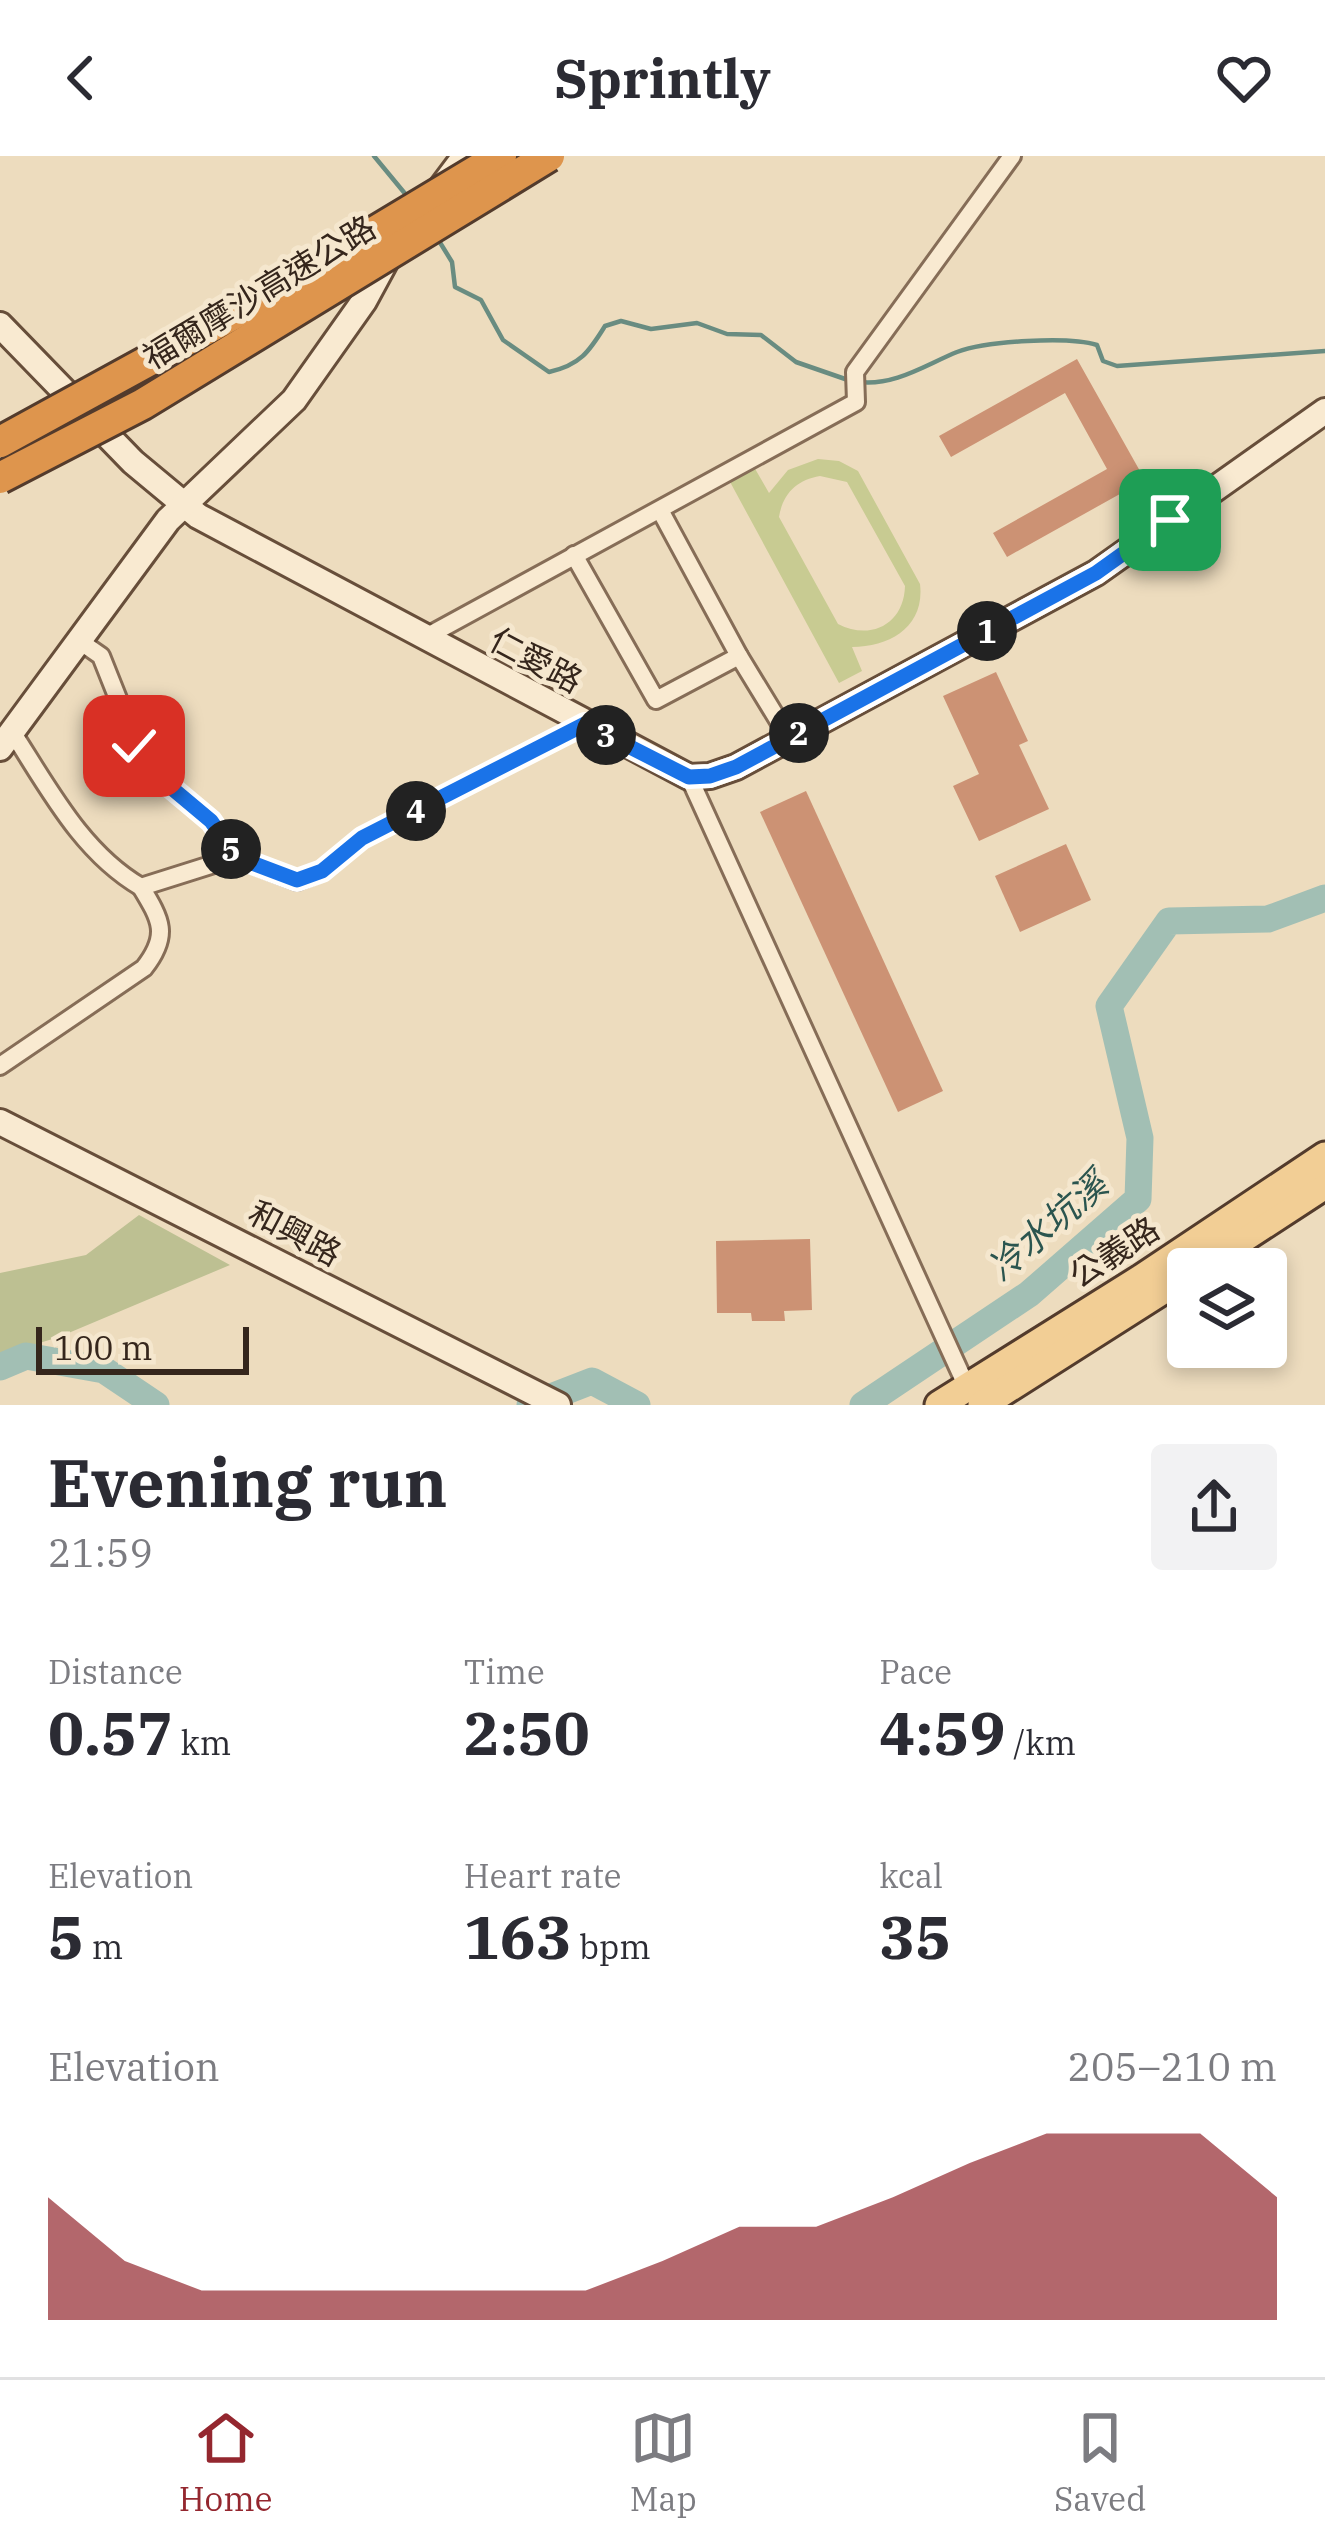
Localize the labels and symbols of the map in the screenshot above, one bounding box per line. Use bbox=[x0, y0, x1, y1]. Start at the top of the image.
street label: 福爾摩沙高速公路 bbox=[135, 205, 383, 378]
pin bbox=[1119, 469, 1221, 571]
pin: 1 bbox=[957, 601, 1017, 661]
street label: 仁愛路 bbox=[482, 617, 590, 702]
pin bbox=[83, 695, 185, 797]
pin: 2 bbox=[769, 703, 829, 763]
pin: 3 bbox=[576, 705, 636, 765]
pin: 4 bbox=[386, 781, 446, 841]
pin: 5 bbox=[201, 819, 261, 879]
water label: 冷水坑溪 bbox=[977, 1157, 1120, 1291]
street label: 和興路 bbox=[241, 1190, 349, 1275]
street label: 公義路 bbox=[1061, 1207, 1167, 1297]
scale bar bbox=[36, 1321, 249, 1374]

